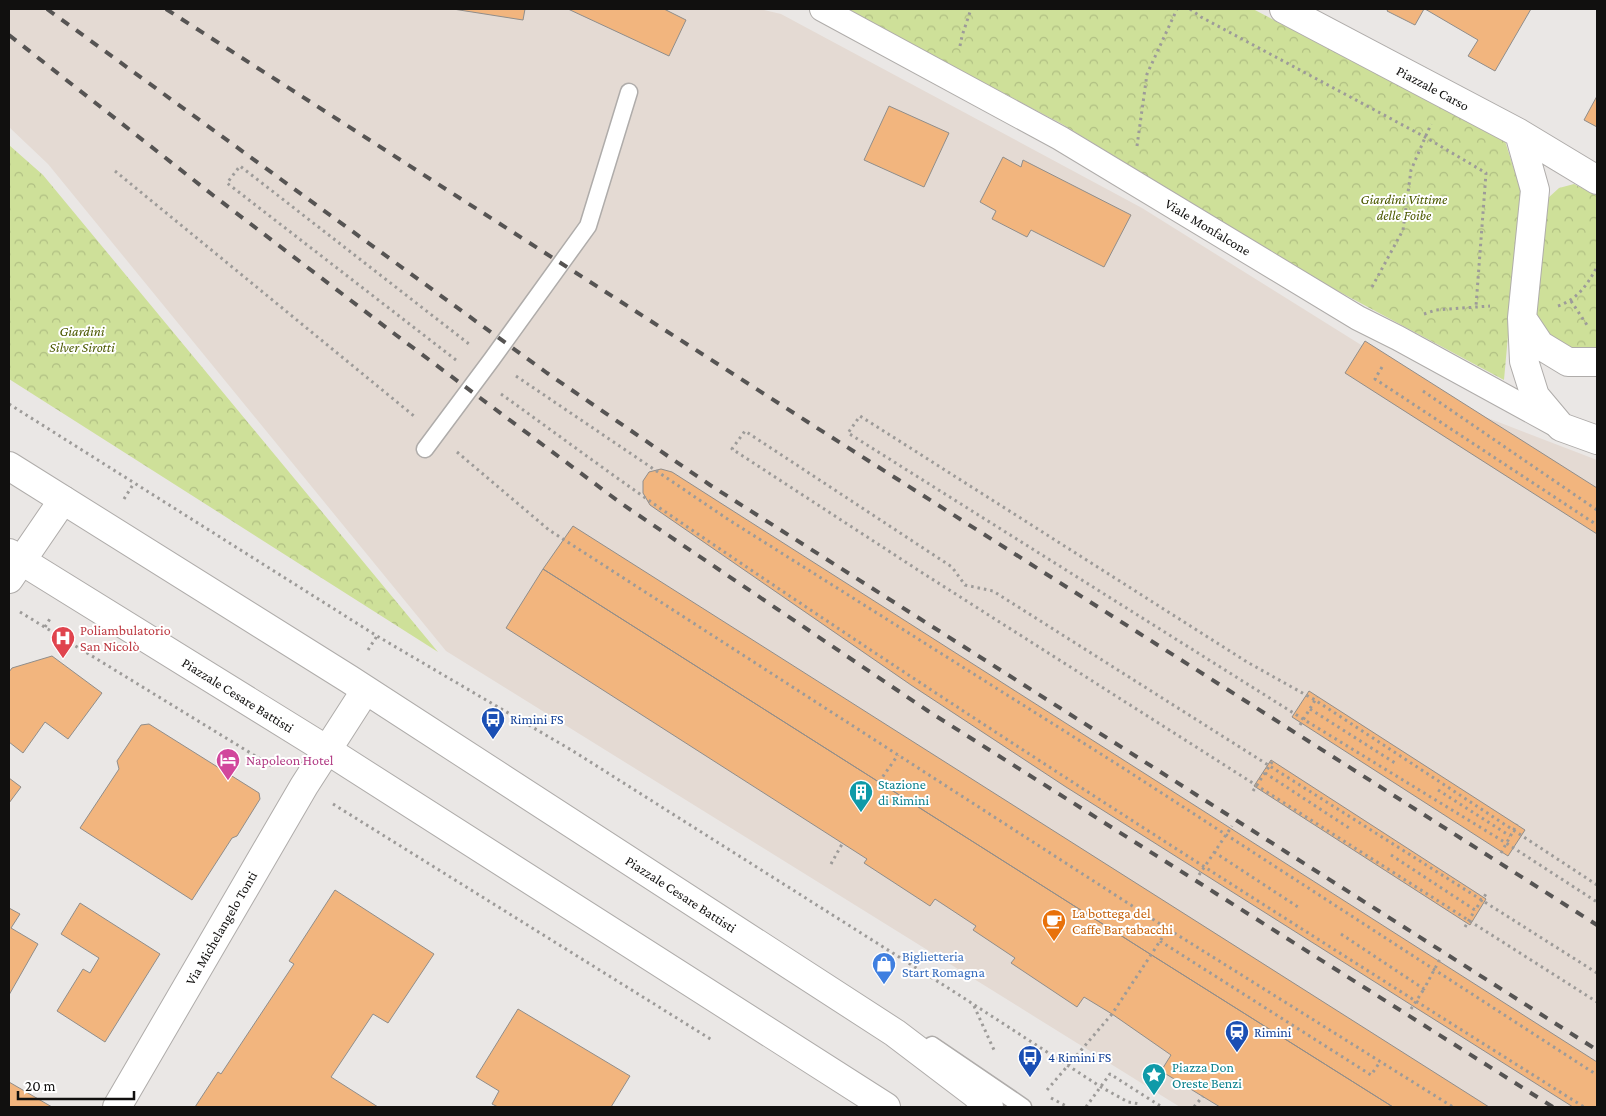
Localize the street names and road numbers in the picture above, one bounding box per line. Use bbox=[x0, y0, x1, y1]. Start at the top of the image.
street label: Piazzale Carso bbox=[1394, 62, 1472, 114]
street label: Viale Monfalcone bbox=[1162, 195, 1254, 259]
street label: Piazzale Cesare Battisti bbox=[179, 654, 297, 736]
street label: Piazzale Cesare Battisti bbox=[623, 852, 740, 936]
street label: Via Michelangelo Tonti bbox=[182, 868, 260, 988]

